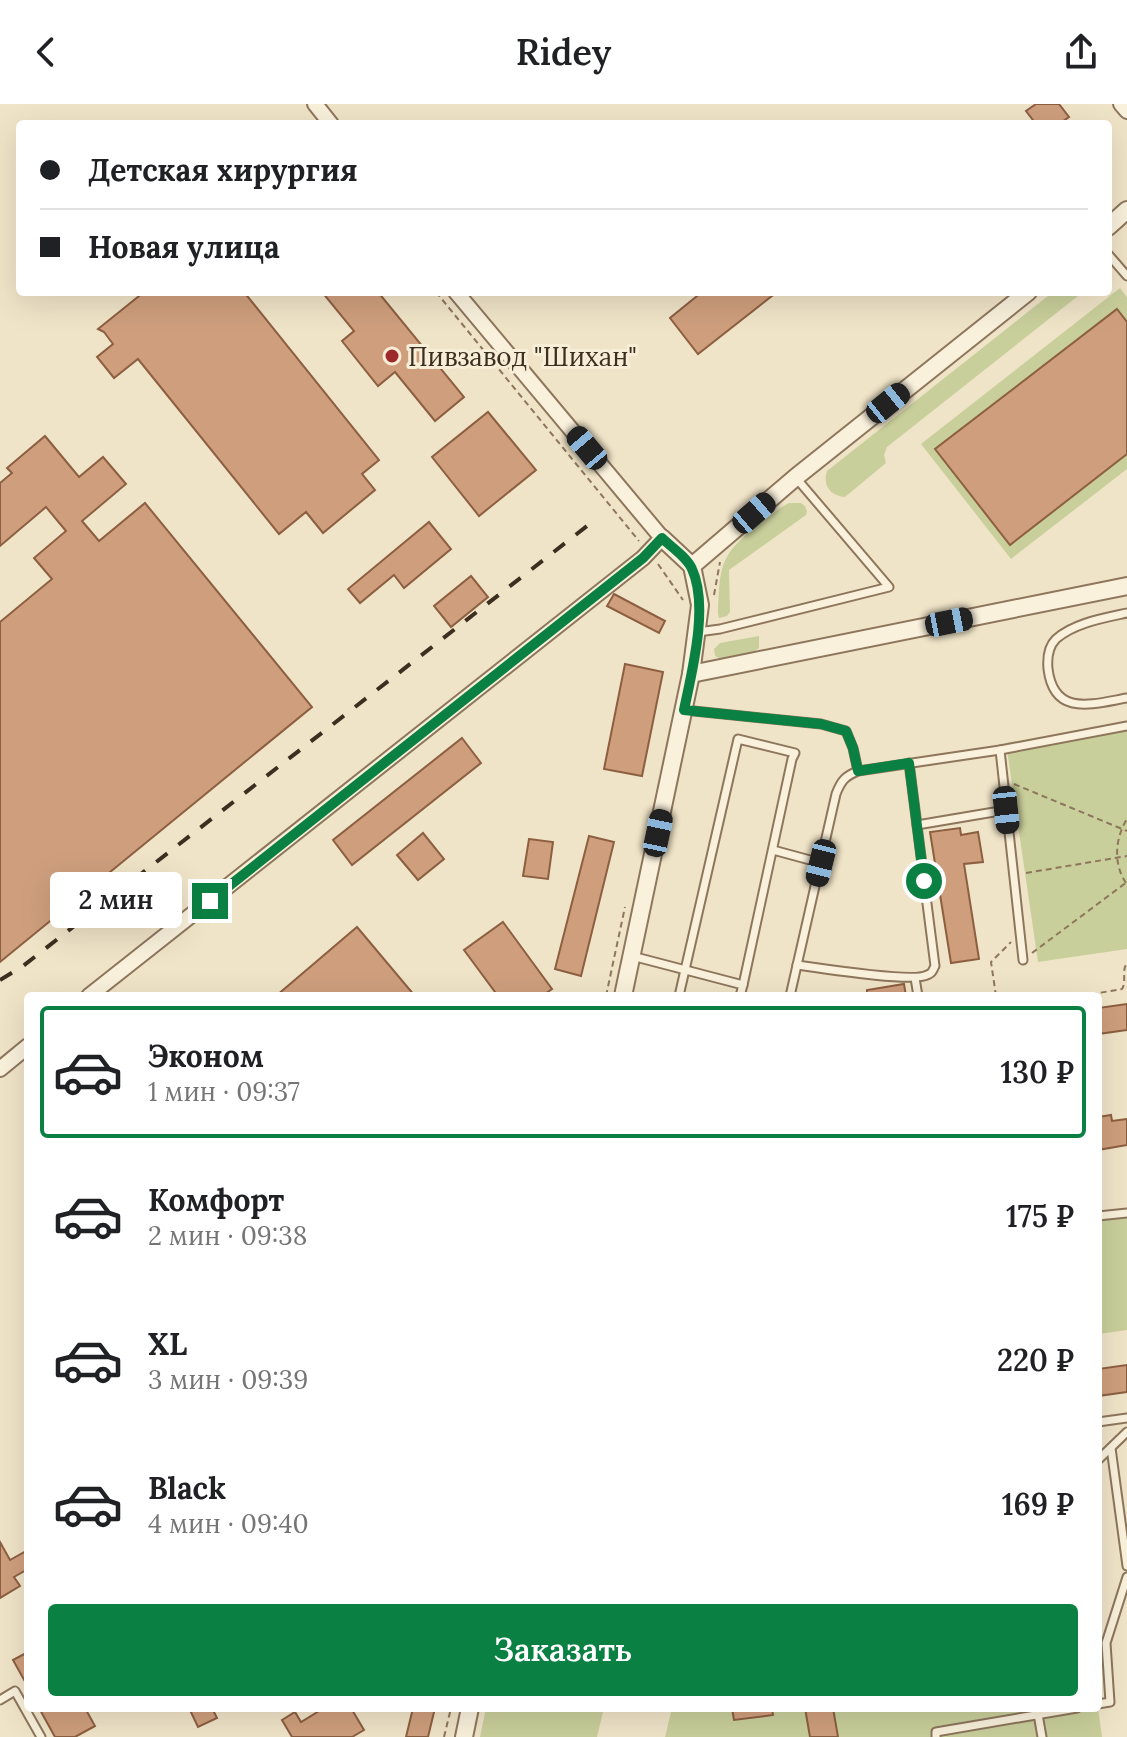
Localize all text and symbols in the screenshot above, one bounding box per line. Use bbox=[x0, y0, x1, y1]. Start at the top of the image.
text: Ridey bbox=[516, 29, 611, 75]
icon: back bbox=[24, 30, 68, 74]
icon: share bbox=[1059, 30, 1103, 74]
text: Детская хирургия bbox=[88, 151, 358, 189]
text: Новая улица bbox=[88, 228, 280, 266]
place label: Пивзавод "Шихан" bbox=[408, 340, 637, 373]
marker: Пивзавод "Шихан" bbox=[383, 347, 401, 365]
car bbox=[862, 379, 914, 427]
car bbox=[562, 422, 612, 474]
car bbox=[728, 488, 780, 538]
car bbox=[923, 606, 975, 638]
car bbox=[992, 785, 1020, 835]
car bbox=[641, 807, 675, 859]
car bbox=[804, 837, 838, 889]
route start bbox=[906, 863, 942, 899]
callout: 2 мин bbox=[50, 873, 182, 929]
text: 2 мин bbox=[79, 883, 153, 916]
route end bbox=[192, 883, 228, 919]
icon: car bbox=[52, 1036, 124, 1108]
text: Эконом bbox=[148, 1037, 264, 1075]
text: 130 ₽ bbox=[1001, 1053, 1074, 1091]
text: 1 мин · 09:37 bbox=[148, 1075, 300, 1108]
icon: car bbox=[52, 1180, 124, 1252]
text: Комфорт bbox=[148, 1181, 284, 1219]
text: 175 ₽ bbox=[1006, 1197, 1074, 1235]
text: 2 мин · 09:38 bbox=[148, 1219, 307, 1252]
icon: car bbox=[52, 1324, 124, 1396]
text: XL bbox=[148, 1325, 187, 1363]
text: 220 ₽ bbox=[997, 1341, 1074, 1379]
text: 3 мин · 09:39 bbox=[148, 1363, 308, 1396]
icon: car bbox=[52, 1468, 124, 1540]
text: Black bbox=[148, 1469, 226, 1507]
text: 169 ₽ bbox=[1002, 1485, 1074, 1523]
text: 4 мин · 09:40 bbox=[148, 1507, 309, 1540]
button: Заказать bbox=[48, 1604, 1078, 1696]

